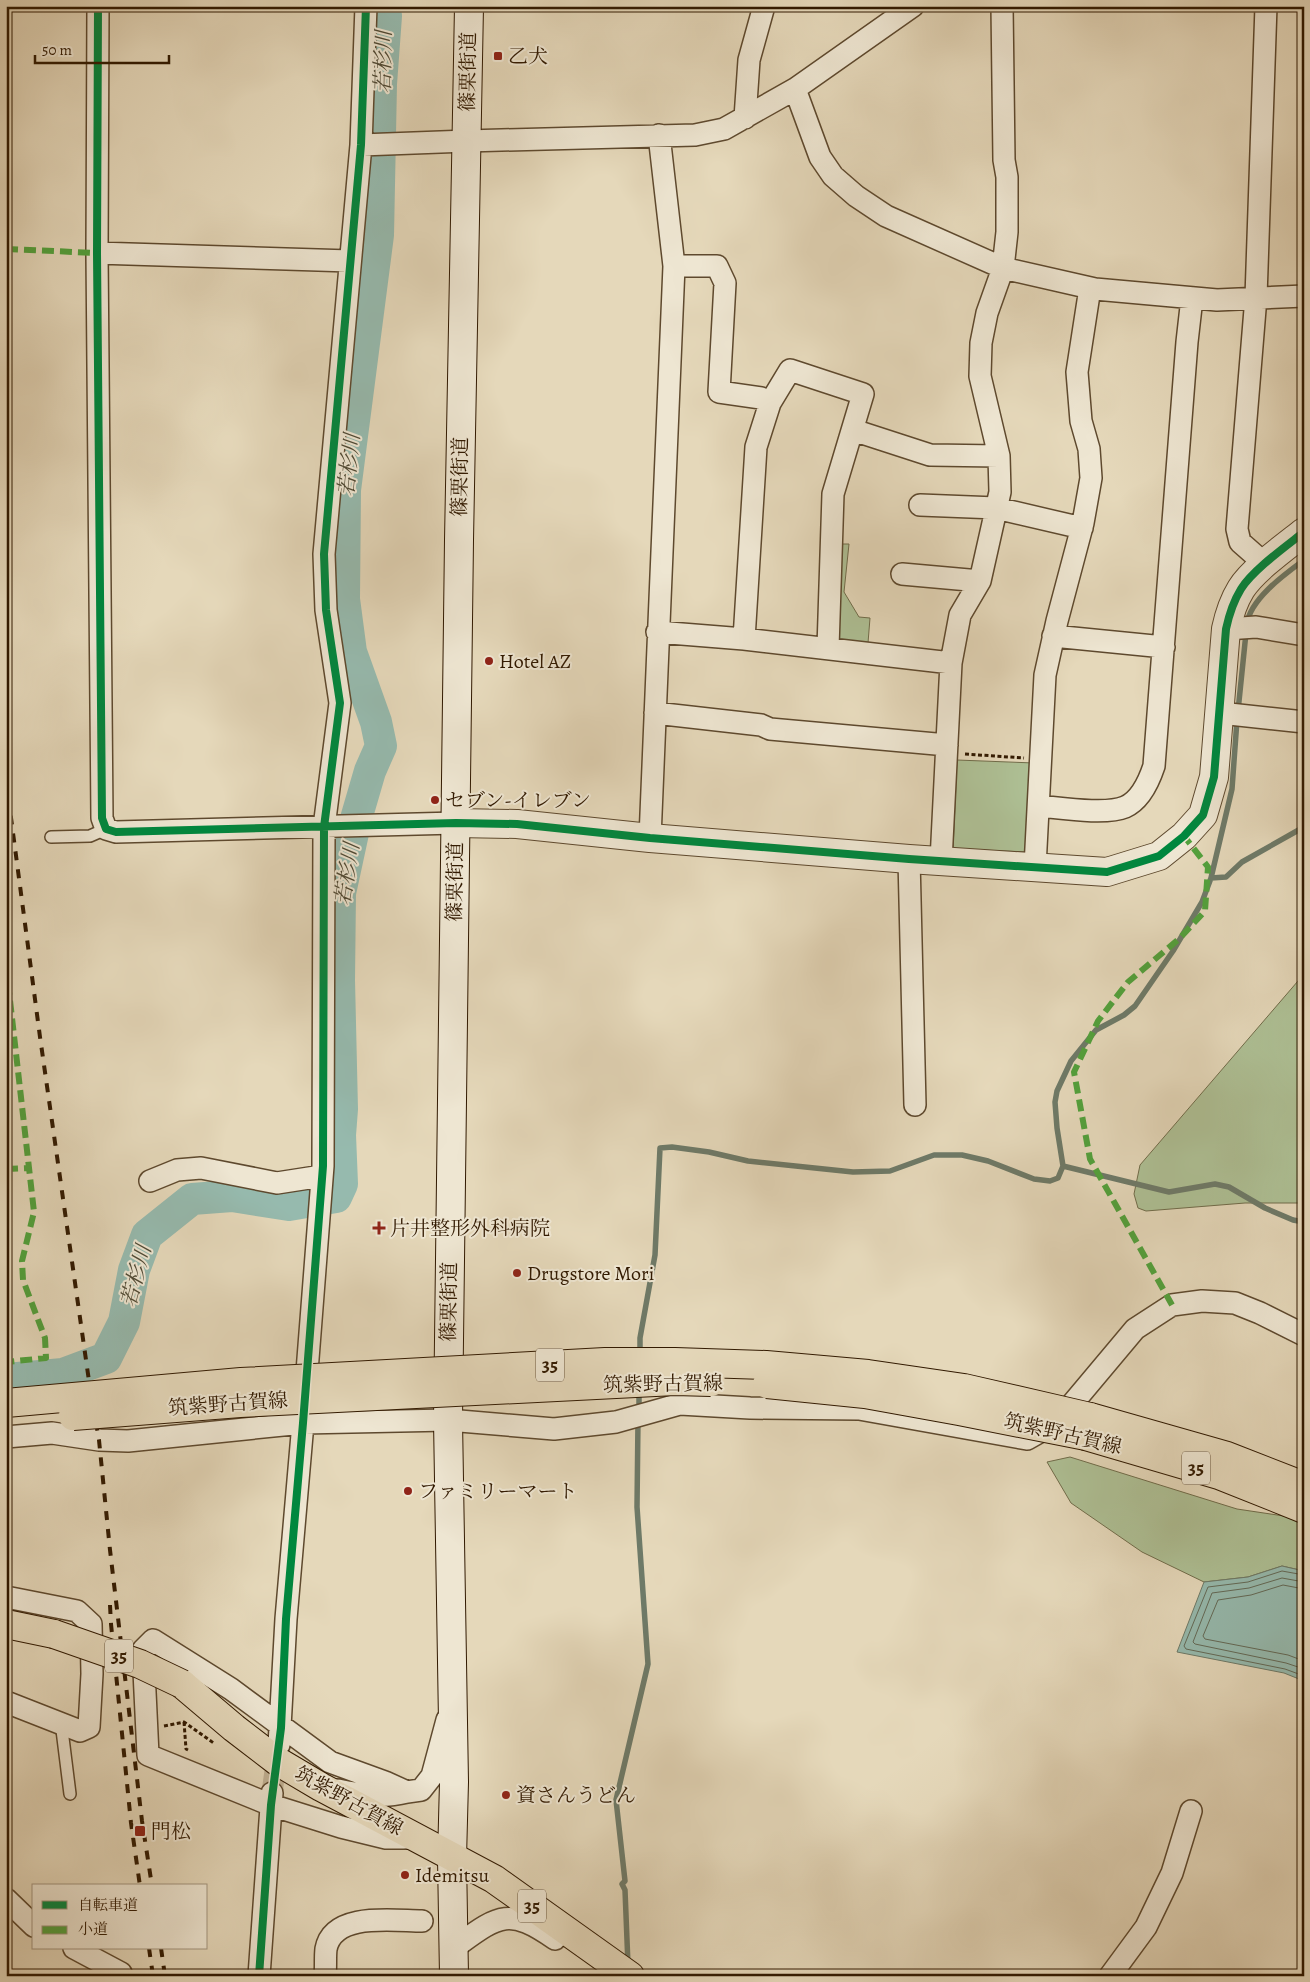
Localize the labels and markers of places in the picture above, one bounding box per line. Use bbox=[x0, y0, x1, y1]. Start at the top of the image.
place label: 乙犬 bbox=[508, 43, 548, 70]
marker: 乙犬 bbox=[492, 50, 504, 62]
place label: Hotel AZ bbox=[499, 648, 571, 675]
marker: Hotel AZ bbox=[483, 655, 495, 667]
place label: セブン-イレブン bbox=[445, 787, 591, 814]
marker: セブン-イレブン bbox=[429, 794, 441, 806]
place label: 片井整形外科病院 bbox=[390, 1215, 550, 1242]
marker: 片井整形外科病院 bbox=[372, 1221, 386, 1235]
place label: Drugstore Mori bbox=[527, 1260, 654, 1287]
marker: Drugstore Mori bbox=[511, 1267, 523, 1279]
place label: ファミリーマート bbox=[418, 1478, 578, 1505]
marker: ファミリーマート bbox=[402, 1485, 414, 1497]
place label: 資さんうどん bbox=[516, 1782, 636, 1809]
marker: 資さんうどん bbox=[500, 1789, 512, 1801]
place label: 門松 bbox=[151, 1818, 191, 1845]
marker: 門松 bbox=[133, 1824, 147, 1838]
place label: Idemitsu bbox=[415, 1862, 489, 1889]
marker: Idemitsu bbox=[399, 1869, 411, 1881]

